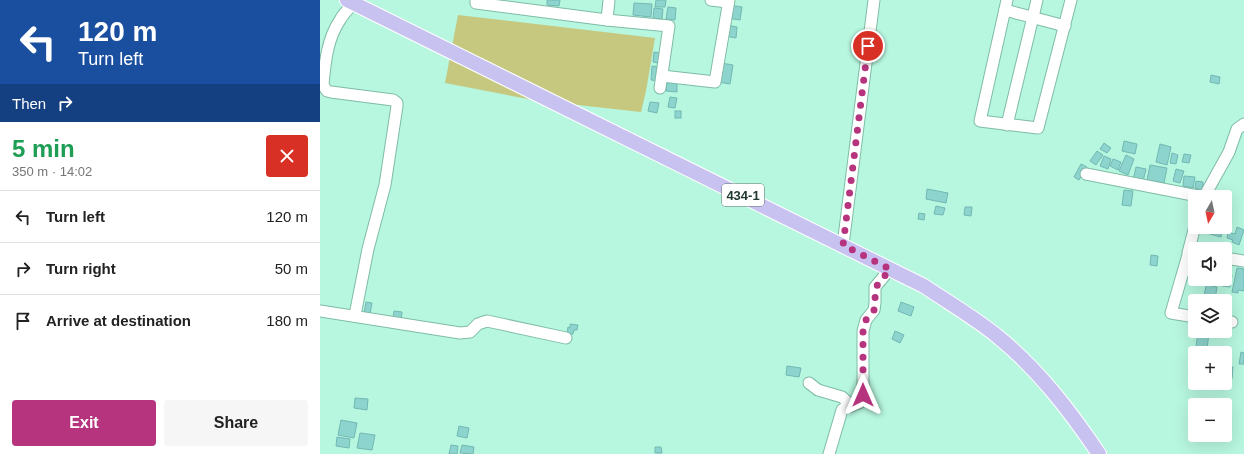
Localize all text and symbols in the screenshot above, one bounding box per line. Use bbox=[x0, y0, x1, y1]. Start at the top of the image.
icon: left bbox=[12, 16, 64, 68]
text: 120 m bbox=[78, 16, 157, 47]
pin bbox=[851, 29, 885, 63]
icon: arrive bbox=[857, 35, 879, 57]
text: Turn left bbox=[78, 49, 143, 69]
icon: right bbox=[54, 92, 76, 114]
text: Then bbox=[12, 95, 46, 112]
text: 5 min bbox=[12, 135, 75, 162]
button: close bbox=[266, 135, 308, 177]
text: 350 m · 14:02 bbox=[12, 164, 92, 179]
road number: 434-1 bbox=[722, 184, 764, 206]
north arrow bbox=[1188, 190, 1232, 234]
map controls bbox=[1188, 190, 1232, 442]
icon: left bbox=[12, 206, 34, 228]
text: Turn left bbox=[46, 208, 105, 225]
text: 120 m bbox=[266, 208, 308, 225]
button: sound bbox=[1188, 242, 1232, 286]
icon: right bbox=[12, 258, 34, 280]
text: Turn right bbox=[46, 260, 116, 277]
text: 50 m bbox=[275, 260, 308, 277]
button: layers bbox=[1188, 294, 1232, 338]
icon: arrive bbox=[12, 310, 34, 332]
text: Arrive at destination bbox=[46, 312, 191, 329]
text: 180 m bbox=[266, 312, 308, 329]
button: + bbox=[1188, 346, 1232, 390]
position arrow bbox=[842, 374, 884, 416]
button: − bbox=[1188, 398, 1232, 442]
button: Exit bbox=[12, 400, 156, 446]
button: Share bbox=[164, 400, 308, 446]

